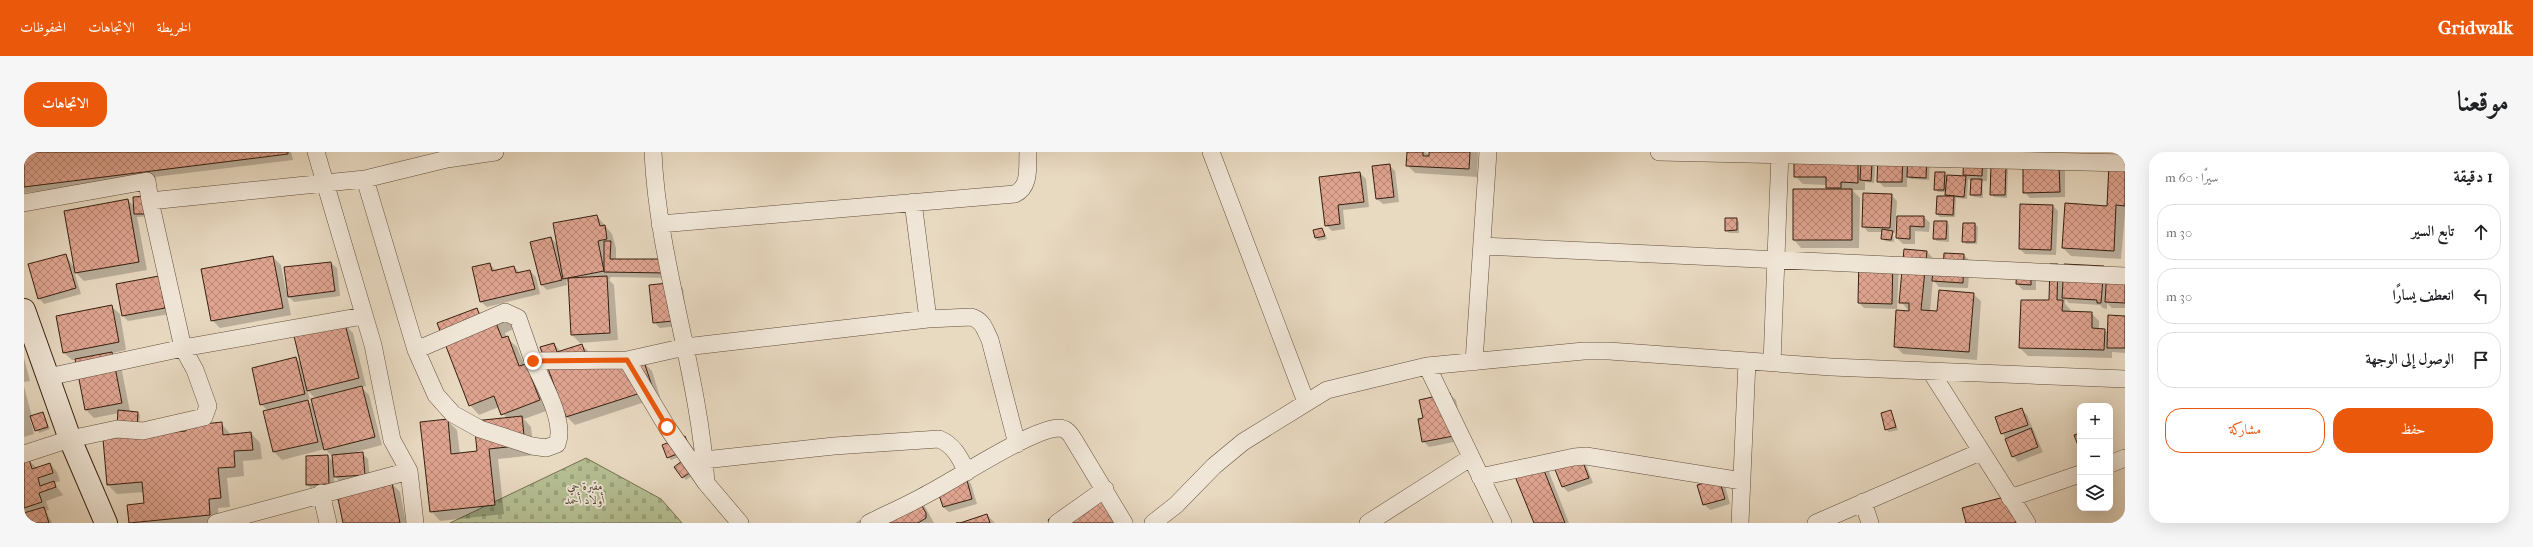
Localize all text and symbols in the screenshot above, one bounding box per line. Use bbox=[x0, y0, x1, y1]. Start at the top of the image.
text: Gridwalk bbox=[2438, 17, 2513, 39]
text: المحفوظات bbox=[20, 19, 66, 36]
text: الاتجاهات bbox=[88, 19, 135, 36]
text: الخريطة bbox=[157, 19, 191, 36]
button: الاتجاهات bbox=[24, 82, 107, 127]
text: موقعنا bbox=[2457, 85, 2509, 118]
text: 1 دقيقة bbox=[2454, 166, 2493, 186]
text: سيرًا · 60 m bbox=[2165, 170, 2218, 185]
icon: ahead bbox=[2470, 221, 2492, 243]
text: تابع السير bbox=[2412, 222, 2454, 240]
text: 30 m bbox=[2166, 225, 2192, 240]
icon: left bbox=[2470, 285, 2492, 307]
text: انعطف يسارًا bbox=[2393, 286, 2454, 304]
text: 30 m bbox=[2166, 289, 2192, 304]
icon: arrive bbox=[2470, 349, 2492, 371]
text: الوصول إلى الوجهة bbox=[2365, 350, 2454, 368]
route end bbox=[524, 352, 542, 370]
map controls bbox=[2077, 403, 2113, 511]
button: + bbox=[2077, 403, 2113, 439]
button: مشاركة bbox=[2165, 408, 2325, 453]
button: حفظ bbox=[2333, 408, 2493, 453]
route start bbox=[658, 418, 676, 436]
button: − bbox=[2077, 439, 2113, 475]
button: layers bbox=[2077, 475, 2113, 511]
park label: مقبرة حي أولاد أحمد bbox=[565, 479, 605, 508]

